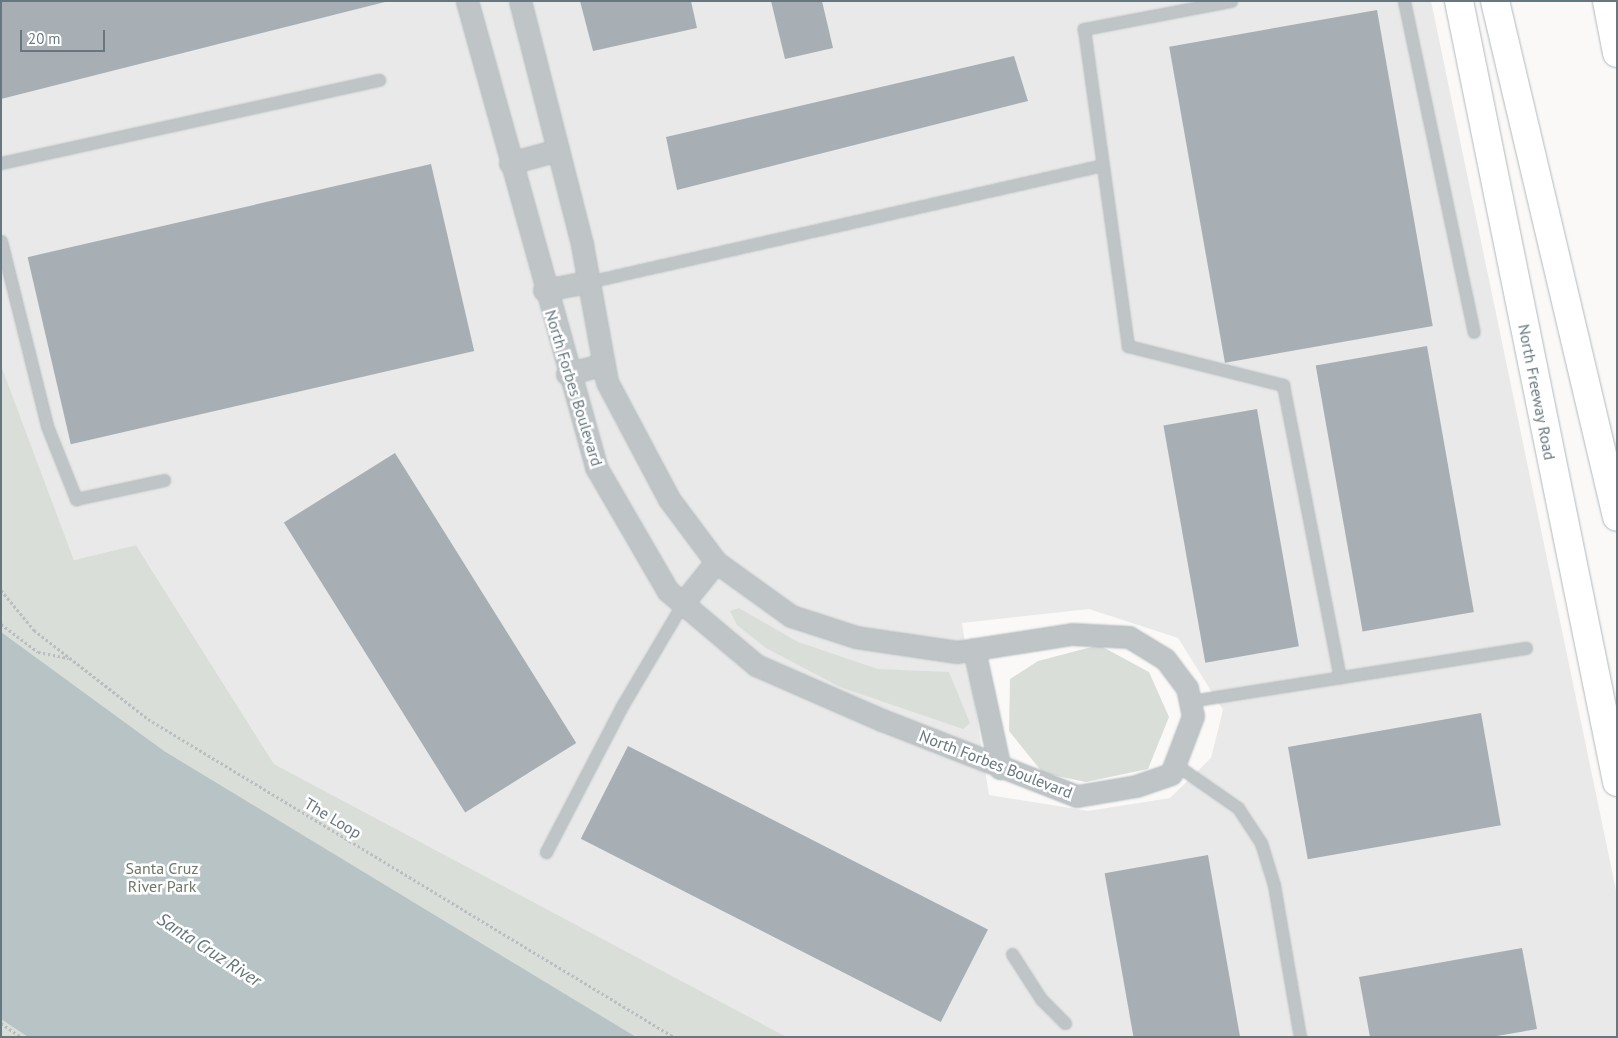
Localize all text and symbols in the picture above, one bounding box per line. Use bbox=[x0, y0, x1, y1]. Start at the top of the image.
scale bar bbox=[22, 20, 108, 52]
text: 20 m bbox=[28, 29, 61, 48]
street label: North Forbes Boulevard bbox=[541, 308, 607, 468]
street label: North Freeway Road bbox=[1514, 322, 1560, 462]
street label: North Forbes Boulevard bbox=[917, 726, 1075, 802]
street label: The Loop bbox=[301, 794, 365, 842]
park label: Santa Cruz River Park bbox=[126, 858, 198, 896]
water label: Santa Cruz River bbox=[153, 908, 265, 992]

